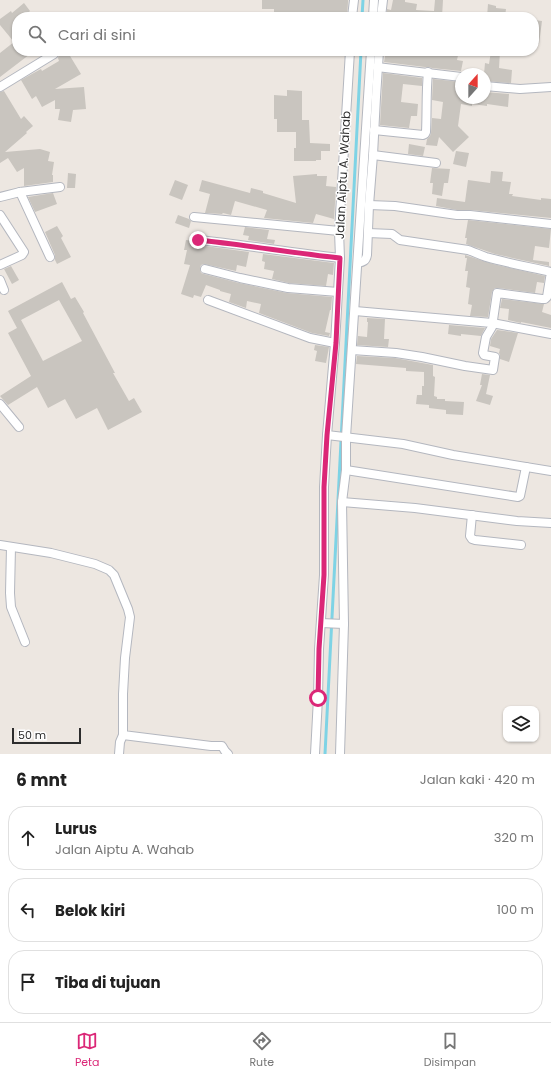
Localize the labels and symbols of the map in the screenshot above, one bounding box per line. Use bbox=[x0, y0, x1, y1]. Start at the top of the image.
north arrow bbox=[455, 68, 491, 104]
street label: Jalan Aiptu A. Wahab bbox=[331, 110, 354, 240]
route end bbox=[189, 231, 207, 249]
route start bbox=[309, 689, 327, 707]
scale bar bbox=[12, 726, 81, 745]

